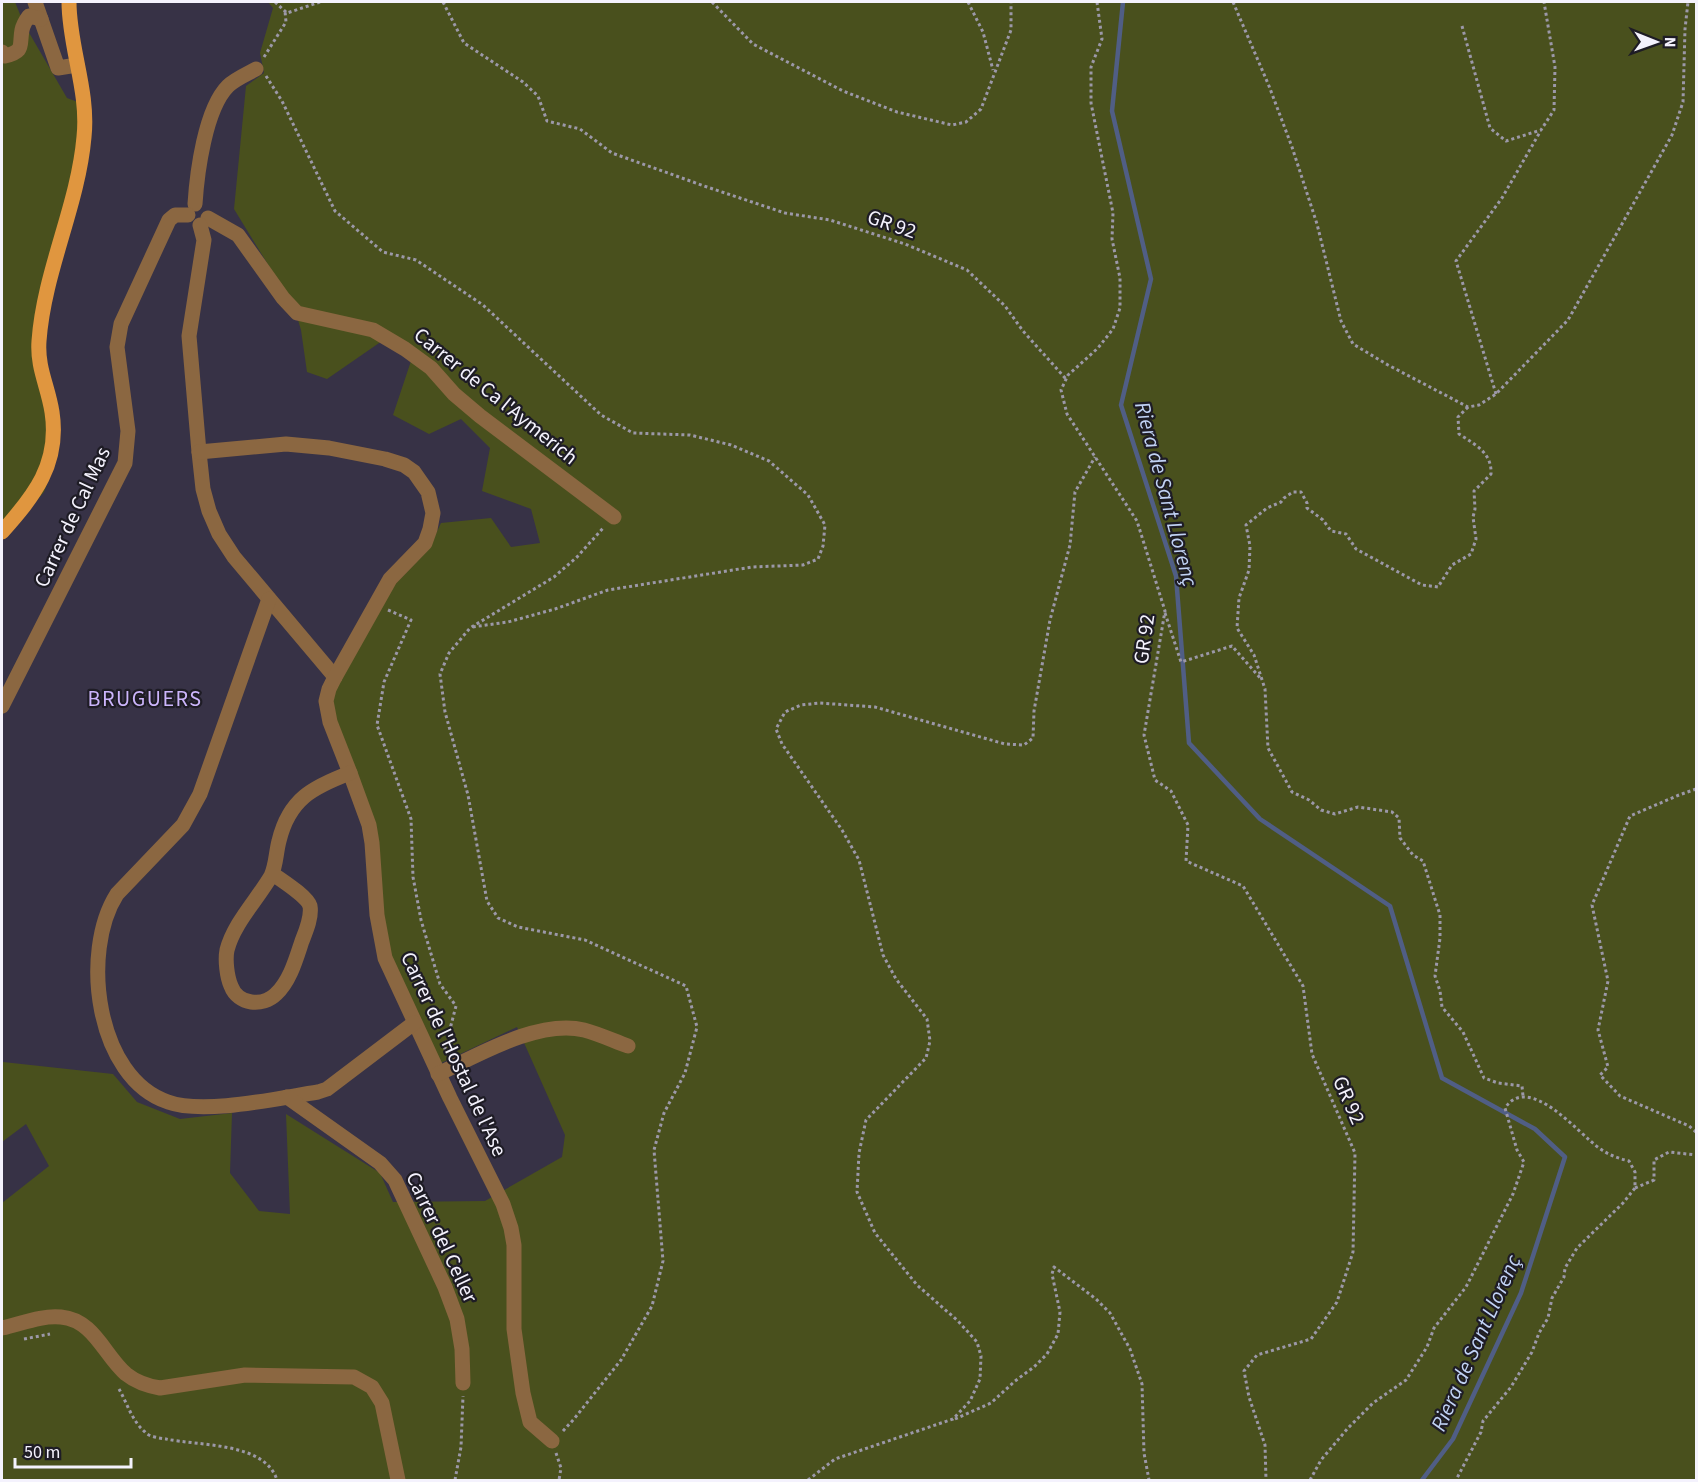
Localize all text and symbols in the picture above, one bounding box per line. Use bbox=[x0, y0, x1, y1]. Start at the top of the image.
north arrow bbox=[1626, 12, 1686, 72]
text: N bbox=[1659, 37, 1681, 48]
street label: GR 92 bbox=[863, 202, 921, 246]
street label: Carrer de Ca l'Aymerich bbox=[407, 320, 585, 472]
water label: Riera de Sant Llorenç bbox=[1126, 398, 1206, 590]
street label: Carrer de Cal Mas bbox=[26, 442, 118, 592]
street label: GR 92 bbox=[1126, 612, 1162, 666]
district label: BRUGUERS bbox=[88, 683, 202, 715]
street label: Carrer de l'Hostal de l'Ase bbox=[393, 947, 515, 1161]
street label: GR 92 bbox=[1325, 1071, 1373, 1129]
street label: Carrer del Celler bbox=[399, 1167, 486, 1308]
water label: Riera de Sant Llorenç bbox=[1423, 1249, 1529, 1436]
scale bar bbox=[15, 1431, 130, 1469]
text: 50 m bbox=[24, 1440, 60, 1465]

